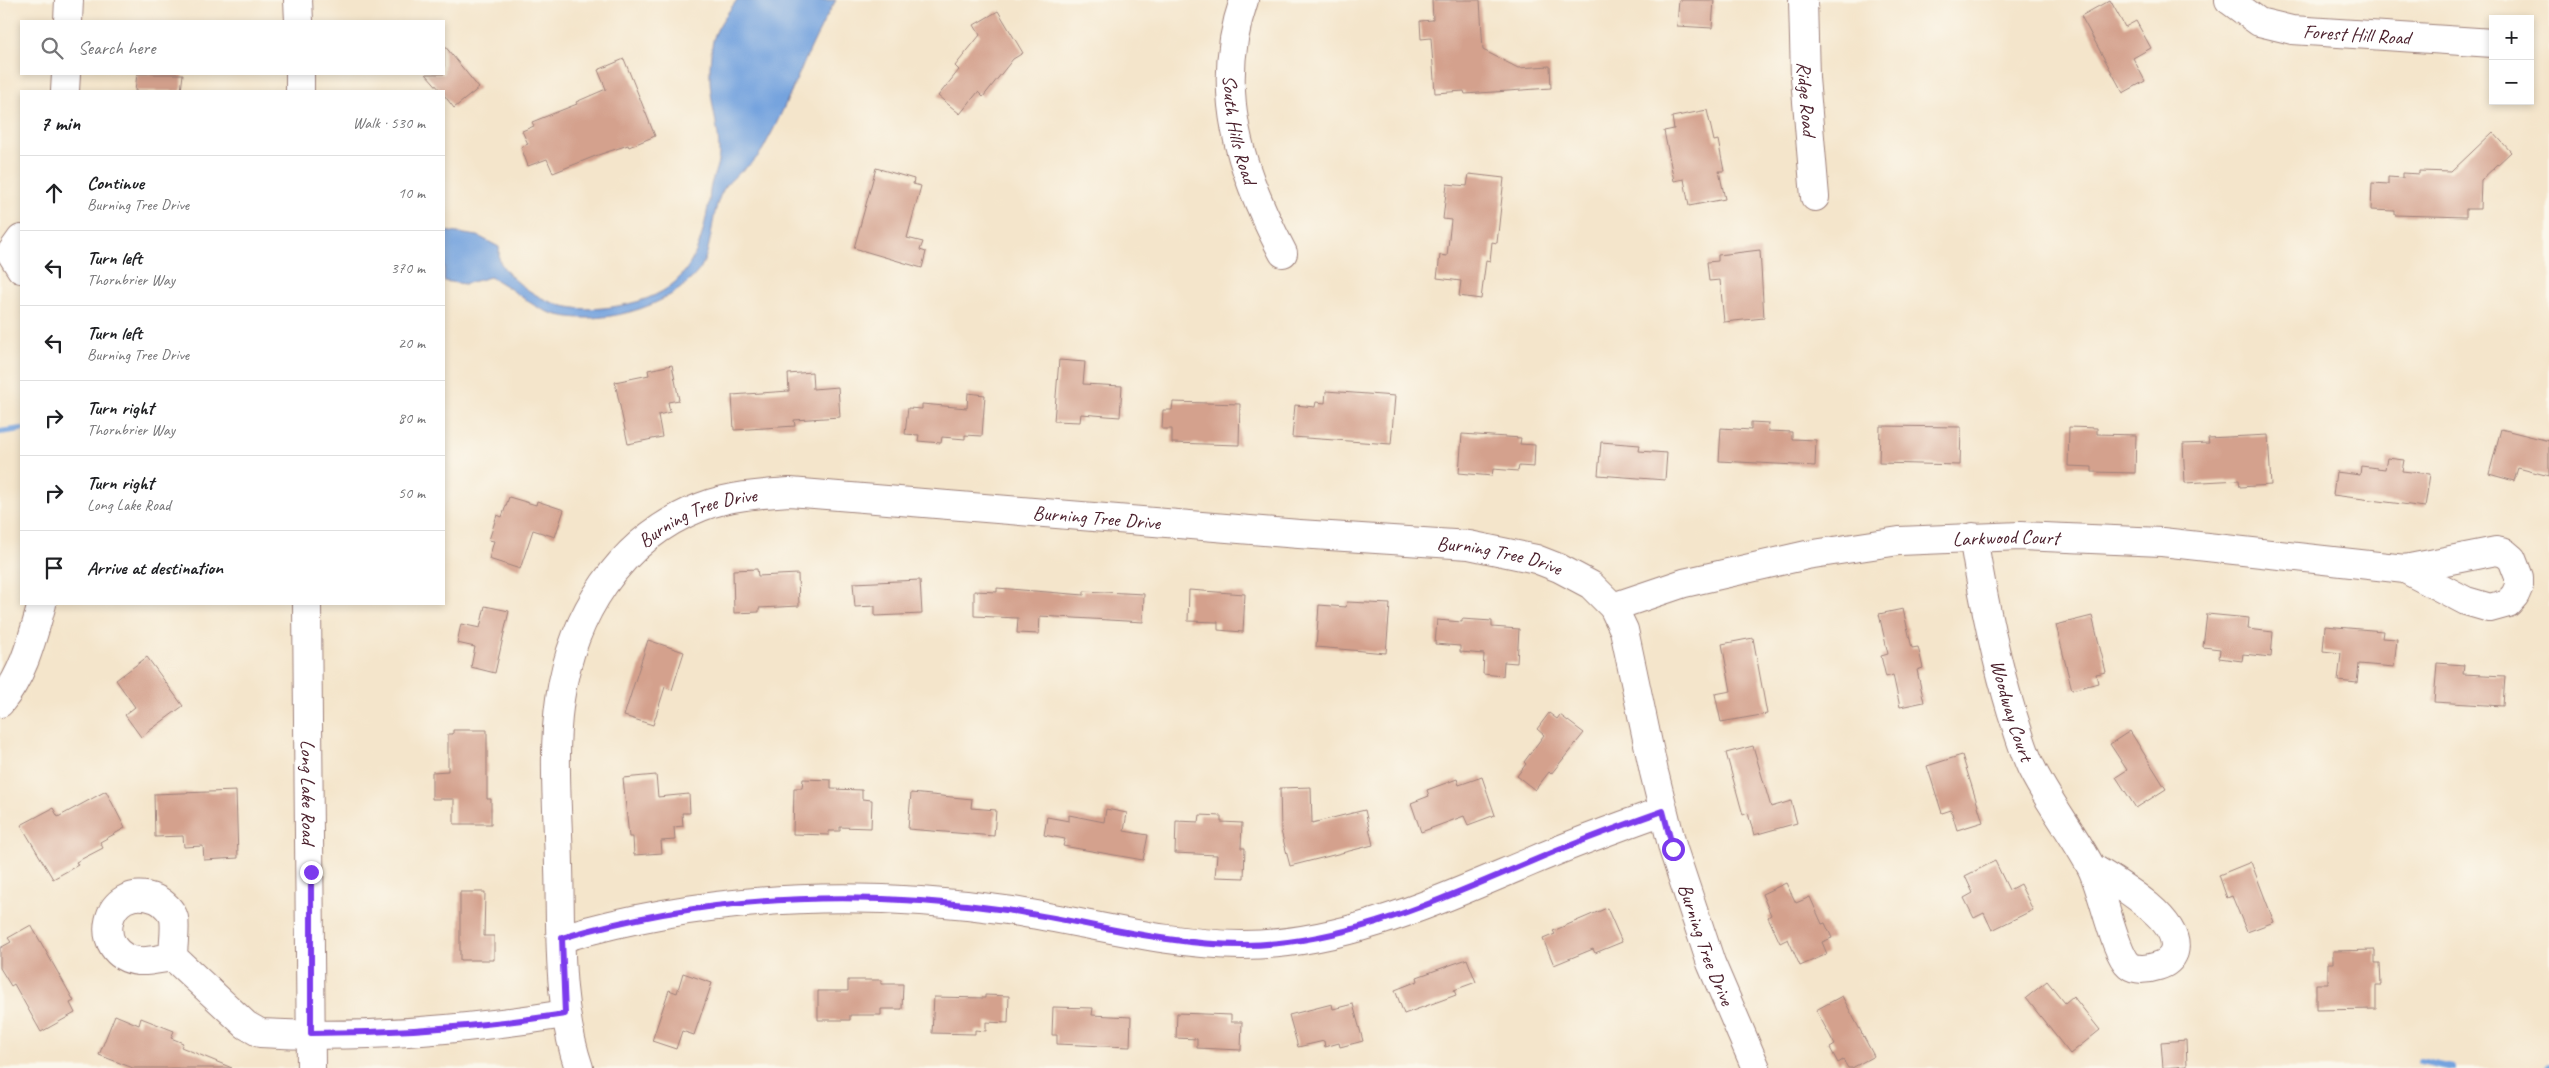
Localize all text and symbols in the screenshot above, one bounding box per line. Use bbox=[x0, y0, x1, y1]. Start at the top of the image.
map controls bbox=[2489, 15, 2534, 105]
button: + bbox=[2489, 15, 2534, 60]
street label: Forest Hill Road bbox=[2302, 18, 2414, 50]
search box bbox=[20, 20, 445, 75]
icon: search bbox=[38, 34, 66, 62]
text: Search here bbox=[78, 36, 155, 60]
button: − bbox=[2489, 60, 2534, 105]
street label: Ridge Road bbox=[1792, 61, 1823, 140]
street label: South Hills Road bbox=[1218, 75, 1264, 190]
text: 7 min bbox=[40, 110, 80, 136]
text: Walk · 530 m bbox=[353, 113, 425, 133]
text: Continue bbox=[87, 171, 144, 195]
icon: ahead bbox=[40, 179, 68, 207]
text: 10 m bbox=[398, 183, 425, 203]
text: Burning Tree Drive bbox=[87, 195, 189, 215]
text: Turn left bbox=[87, 246, 142, 270]
icon: left bbox=[40, 254, 68, 282]
text: 370 m bbox=[391, 258, 425, 278]
text: Thornbrier Way bbox=[87, 270, 175, 290]
text: Turn left bbox=[87, 321, 142, 345]
icon: left bbox=[40, 329, 68, 357]
text: 20 m bbox=[398, 333, 425, 353]
text: Burning Tree Drive bbox=[87, 345, 189, 365]
text: Turn right bbox=[87, 396, 154, 420]
icon: right bbox=[40, 404, 68, 432]
text: 80 m bbox=[398, 408, 425, 428]
text: Thornbrier Way bbox=[87, 420, 175, 440]
text: Turn right bbox=[87, 471, 154, 495]
icon: right bbox=[40, 479, 68, 507]
street label: Burning Tree Drive bbox=[633, 482, 759, 553]
text: 50 m bbox=[398, 483, 425, 503]
text: Long Lake Road bbox=[87, 495, 171, 515]
street label: Burning Tree Drive bbox=[1032, 500, 1163, 535]
street label: Larkwood Court bbox=[1952, 523, 2063, 551]
street label: Burning Tree Drive bbox=[1436, 530, 1567, 581]
icon: arrive bbox=[40, 554, 68, 582]
text: Arrive at destination bbox=[87, 556, 223, 580]
street label: Woodway Court bbox=[1985, 657, 2040, 767]
street label: Long Lake Road bbox=[296, 740, 322, 847]
route start bbox=[1662, 838, 1685, 861]
route end bbox=[300, 861, 323, 884]
street label: Burning Tree Drive bbox=[1673, 880, 1741, 1010]

